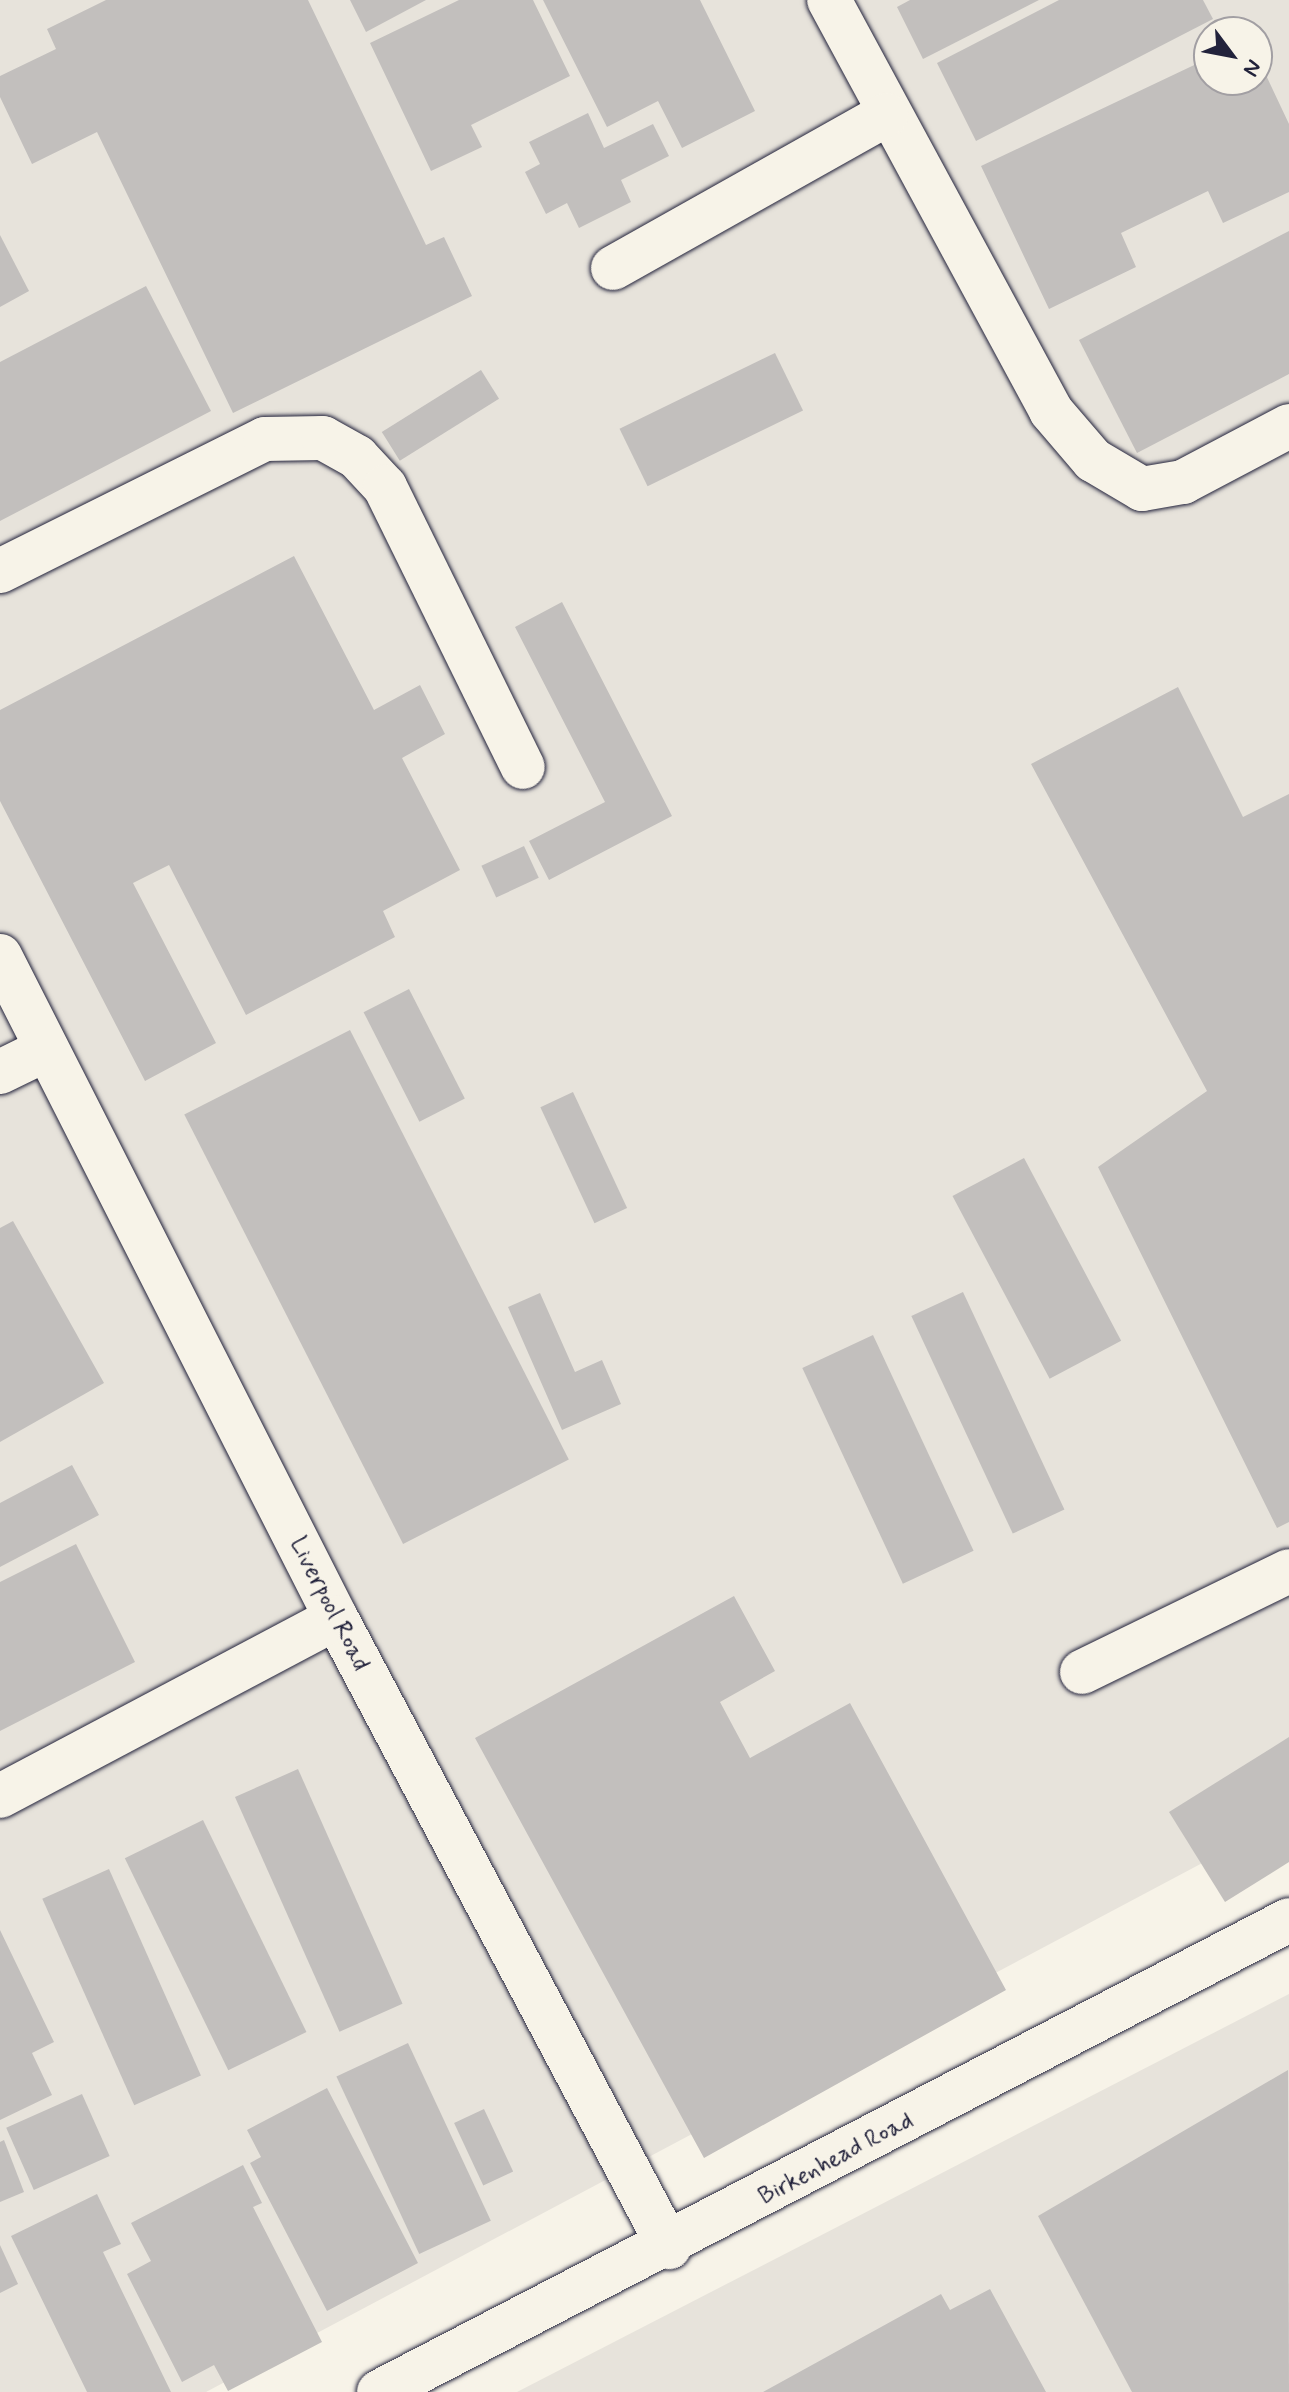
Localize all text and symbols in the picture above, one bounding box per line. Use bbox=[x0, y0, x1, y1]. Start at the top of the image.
north arrow bbox=[1193, 16, 1273, 96]
text: N bbox=[1236, 54, 1267, 81]
street label: Liverpool Road bbox=[284, 1534, 374, 1674]
street label: Birkenhead Road bbox=[755, 2107, 917, 2211]

